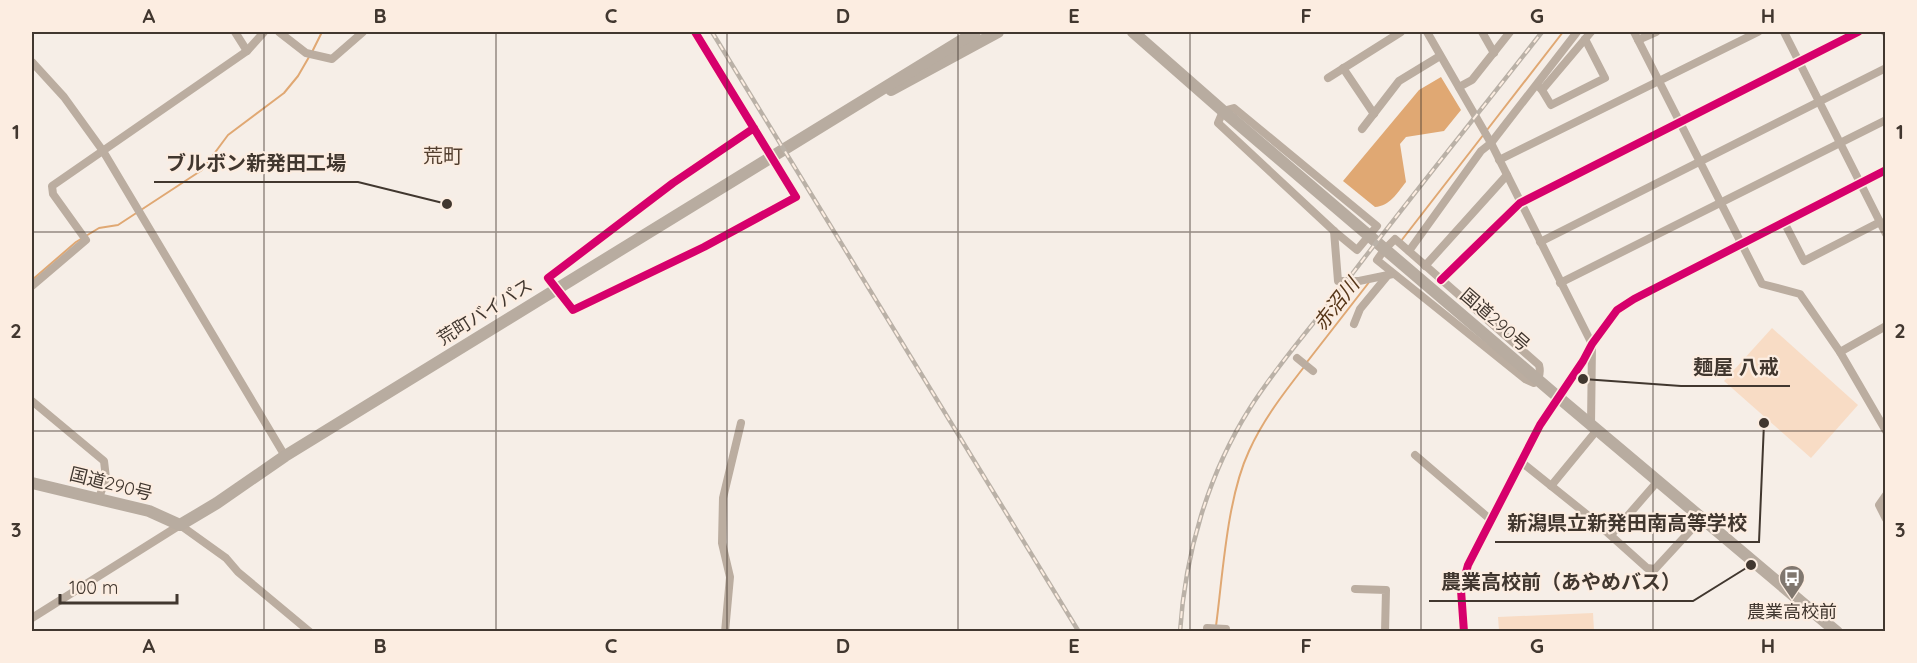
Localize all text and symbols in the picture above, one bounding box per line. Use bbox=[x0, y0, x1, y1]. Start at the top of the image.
text: A bbox=[143, 3, 156, 28]
text: B bbox=[373, 3, 387, 28]
text: C bbox=[605, 3, 618, 28]
text: D bbox=[836, 3, 850, 28]
text: E bbox=[1068, 3, 1080, 28]
text: F bbox=[1300, 3, 1312, 28]
text: G bbox=[1530, 3, 1544, 28]
text: H bbox=[1761, 3, 1775, 28]
text: 1 bbox=[12, 119, 20, 144]
text: 1 bbox=[1896, 119, 1904, 144]
district label: 荒町 bbox=[423, 143, 463, 168]
callout: ブルボン新発田工場 bbox=[154, 144, 358, 182]
text: ブルボン新発田工場 bbox=[166, 150, 346, 175]
water label: 赤沼川 bbox=[1307, 271, 1365, 335]
street label: 荒町バイパス bbox=[433, 273, 536, 350]
street label: 国道290号 bbox=[1456, 283, 1535, 356]
text: 2 bbox=[10, 318, 22, 343]
text: 2 bbox=[1894, 318, 1906, 343]
callout: 麺屋 八戒 bbox=[1681, 348, 1790, 386]
text: 麺屋 八戒 bbox=[1693, 354, 1779, 379]
street label: 国道290号 bbox=[67, 462, 155, 505]
callout: 新潟県立新発田南高等学校 bbox=[1495, 504, 1759, 542]
text: 新潟県立新発田南高等学校 bbox=[1507, 510, 1747, 535]
text: 3 bbox=[11, 517, 21, 542]
text: 3 bbox=[1895, 517, 1905, 542]
callout: 農業高校前（あやめバス） bbox=[1429, 563, 1693, 601]
bus stop icon: 農業高校前 bbox=[1777, 563, 1807, 601]
scale bar bbox=[60, 567, 177, 605]
text: 農業高校前（あやめバス） bbox=[1441, 569, 1681, 594]
text: 100 m bbox=[69, 576, 118, 599]
place label: 農業高校前 bbox=[1747, 600, 1837, 623]
text: A bbox=[143, 633, 156, 658]
text: B bbox=[373, 633, 387, 658]
text: C bbox=[605, 633, 618, 658]
text: D bbox=[836, 633, 850, 658]
text: E bbox=[1068, 633, 1080, 658]
text: F bbox=[1300, 633, 1312, 658]
text: G bbox=[1530, 633, 1544, 658]
text: H bbox=[1761, 633, 1775, 658]

